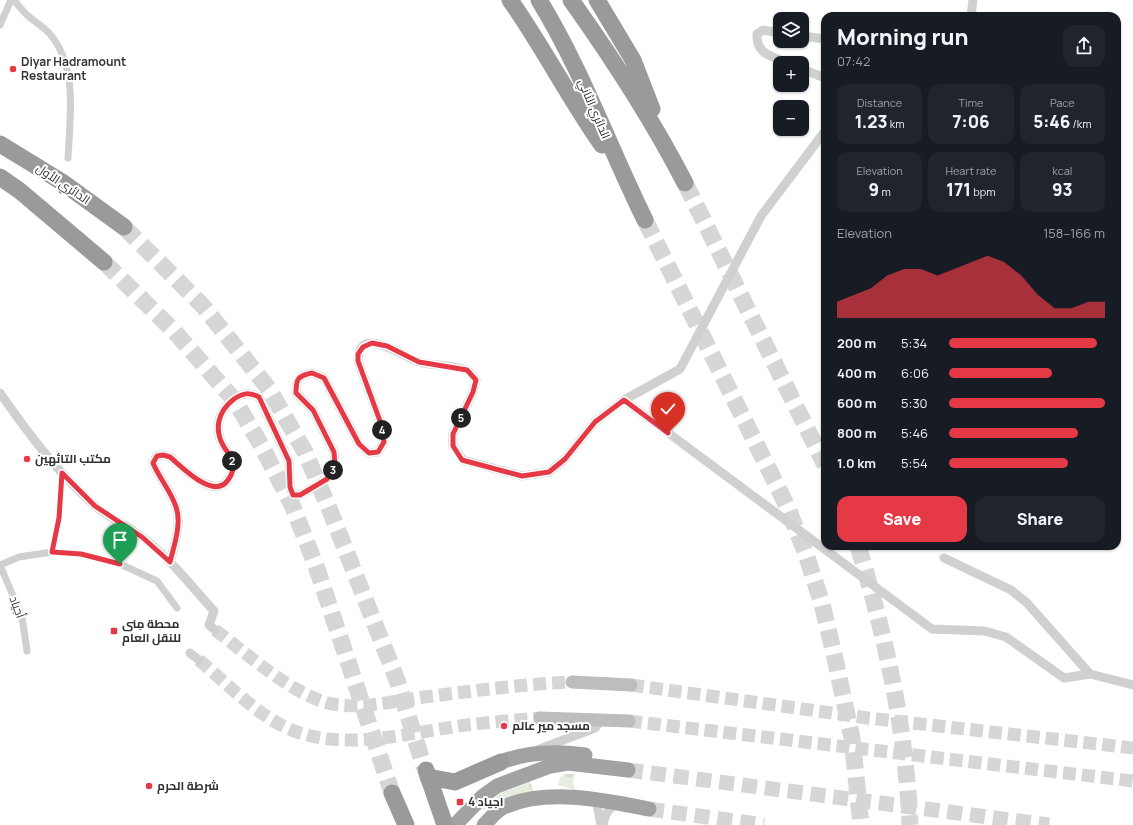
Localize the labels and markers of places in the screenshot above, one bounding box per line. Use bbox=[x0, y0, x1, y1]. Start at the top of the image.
place label: Diyar Hadramount Restaurant bbox=[21, 53, 126, 84]
marker: Diyar Hadramount Restaurant bbox=[8, 64, 18, 74]
pin bbox=[651, 392, 685, 433]
pin: 5 bbox=[451, 408, 471, 428]
pin: 4 bbox=[372, 420, 392, 440]
place label: مكتب التائهين bbox=[35, 450, 111, 467]
pin: 2 bbox=[222, 451, 242, 471]
marker: مكتب التائهين bbox=[22, 454, 32, 464]
pin: 3 bbox=[323, 460, 343, 480]
pin bbox=[103, 523, 137, 564]
place label: محطة مِنى للنقل العام bbox=[122, 615, 181, 646]
marker: محطة مِنى للنقل العام bbox=[109, 626, 119, 636]
place label: مسجد مير عالم bbox=[512, 717, 590, 734]
marker: مسجد مير عالم bbox=[499, 721, 509, 731]
place label: شرطة الحرم bbox=[157, 777, 219, 794]
marker: شرطة الحرم bbox=[144, 781, 154, 791]
place label: اجياد 4 bbox=[468, 793, 503, 810]
marker: اجياد 4 bbox=[455, 797, 465, 807]

